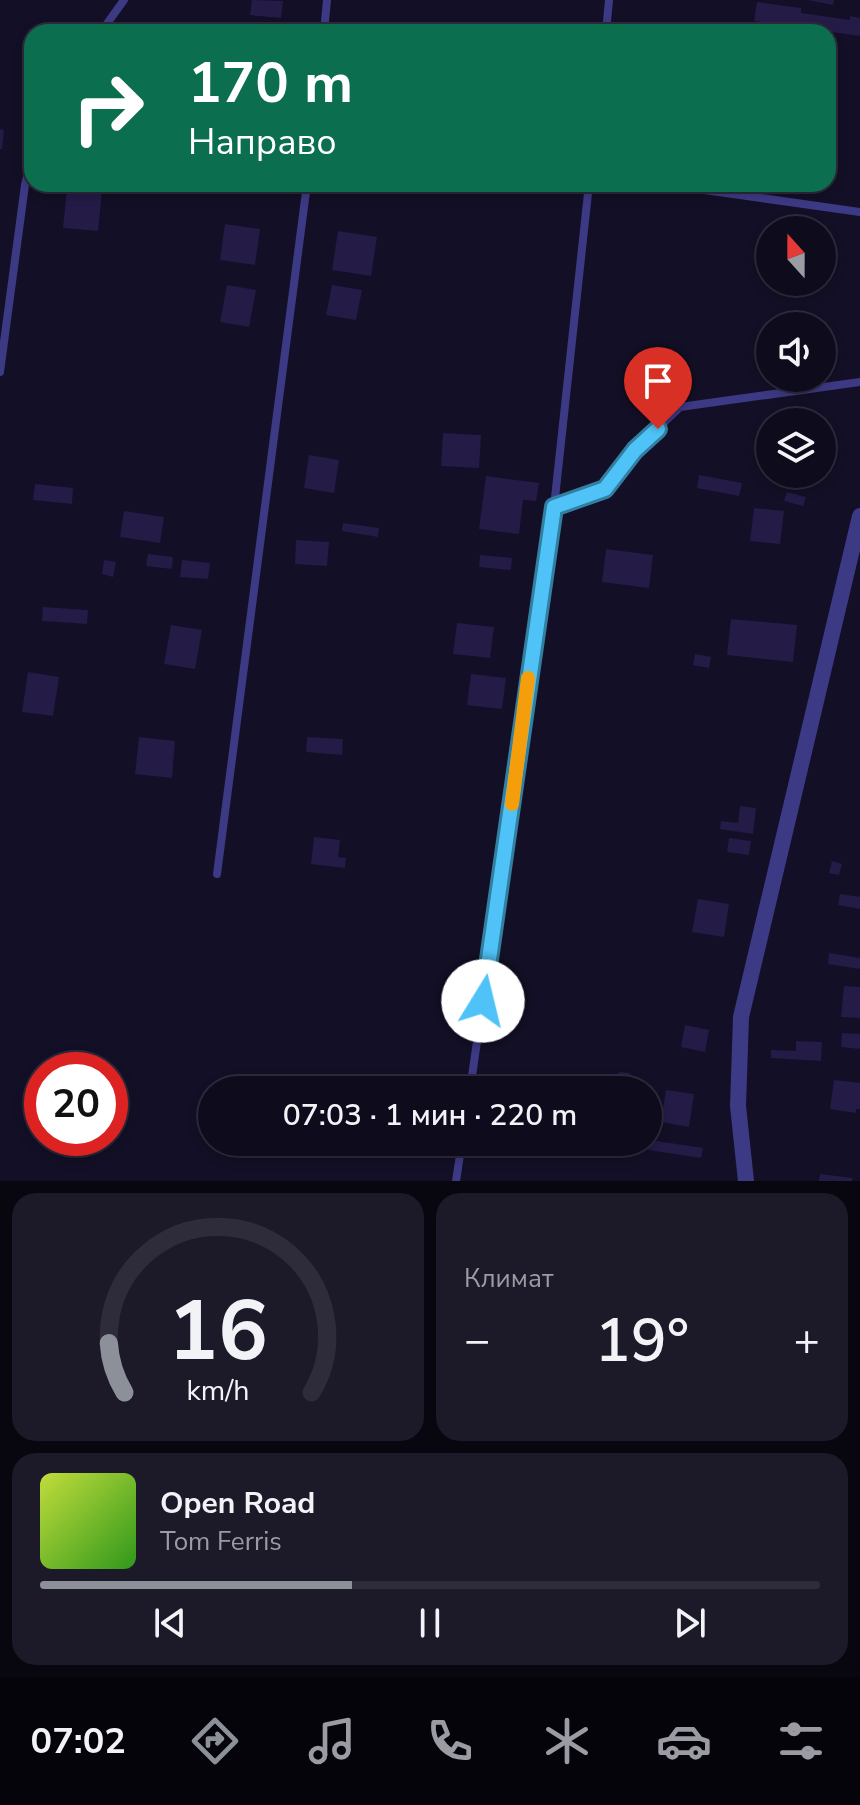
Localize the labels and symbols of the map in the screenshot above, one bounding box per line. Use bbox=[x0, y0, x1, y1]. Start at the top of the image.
north arrow bbox=[756, 216, 836, 296]
pin bbox=[624, 347, 692, 429]
position arrow bbox=[441, 959, 525, 1043]
speed limit sign: 20 bbox=[24, 1052, 128, 1156]

